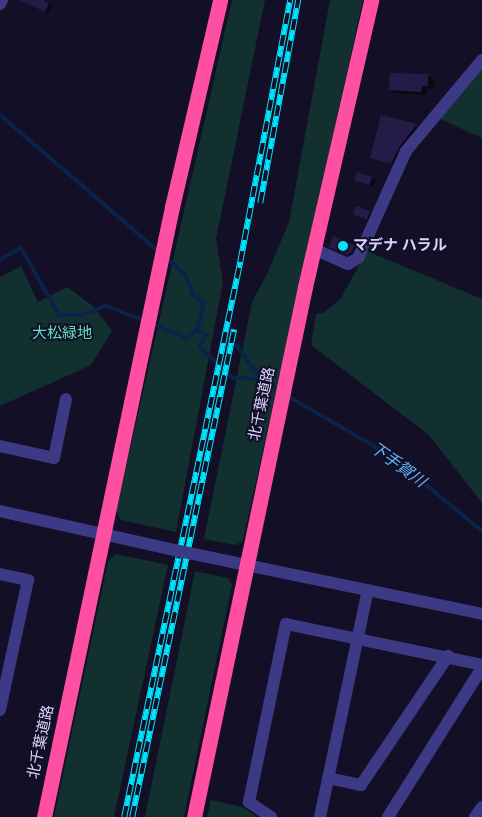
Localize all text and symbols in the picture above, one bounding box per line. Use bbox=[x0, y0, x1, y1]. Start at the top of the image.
place label: マデナ ハラル bbox=[353, 237, 447, 255]
marker: マデナ ハラル bbox=[337, 240, 349, 252]
park label: 大松緑地 bbox=[32, 325, 92, 343]
street label: 北千葉道路 bbox=[245, 365, 279, 443]
water label: 下手賀川 bbox=[366, 438, 430, 492]
street label: 北千葉道路 bbox=[24, 703, 58, 781]

